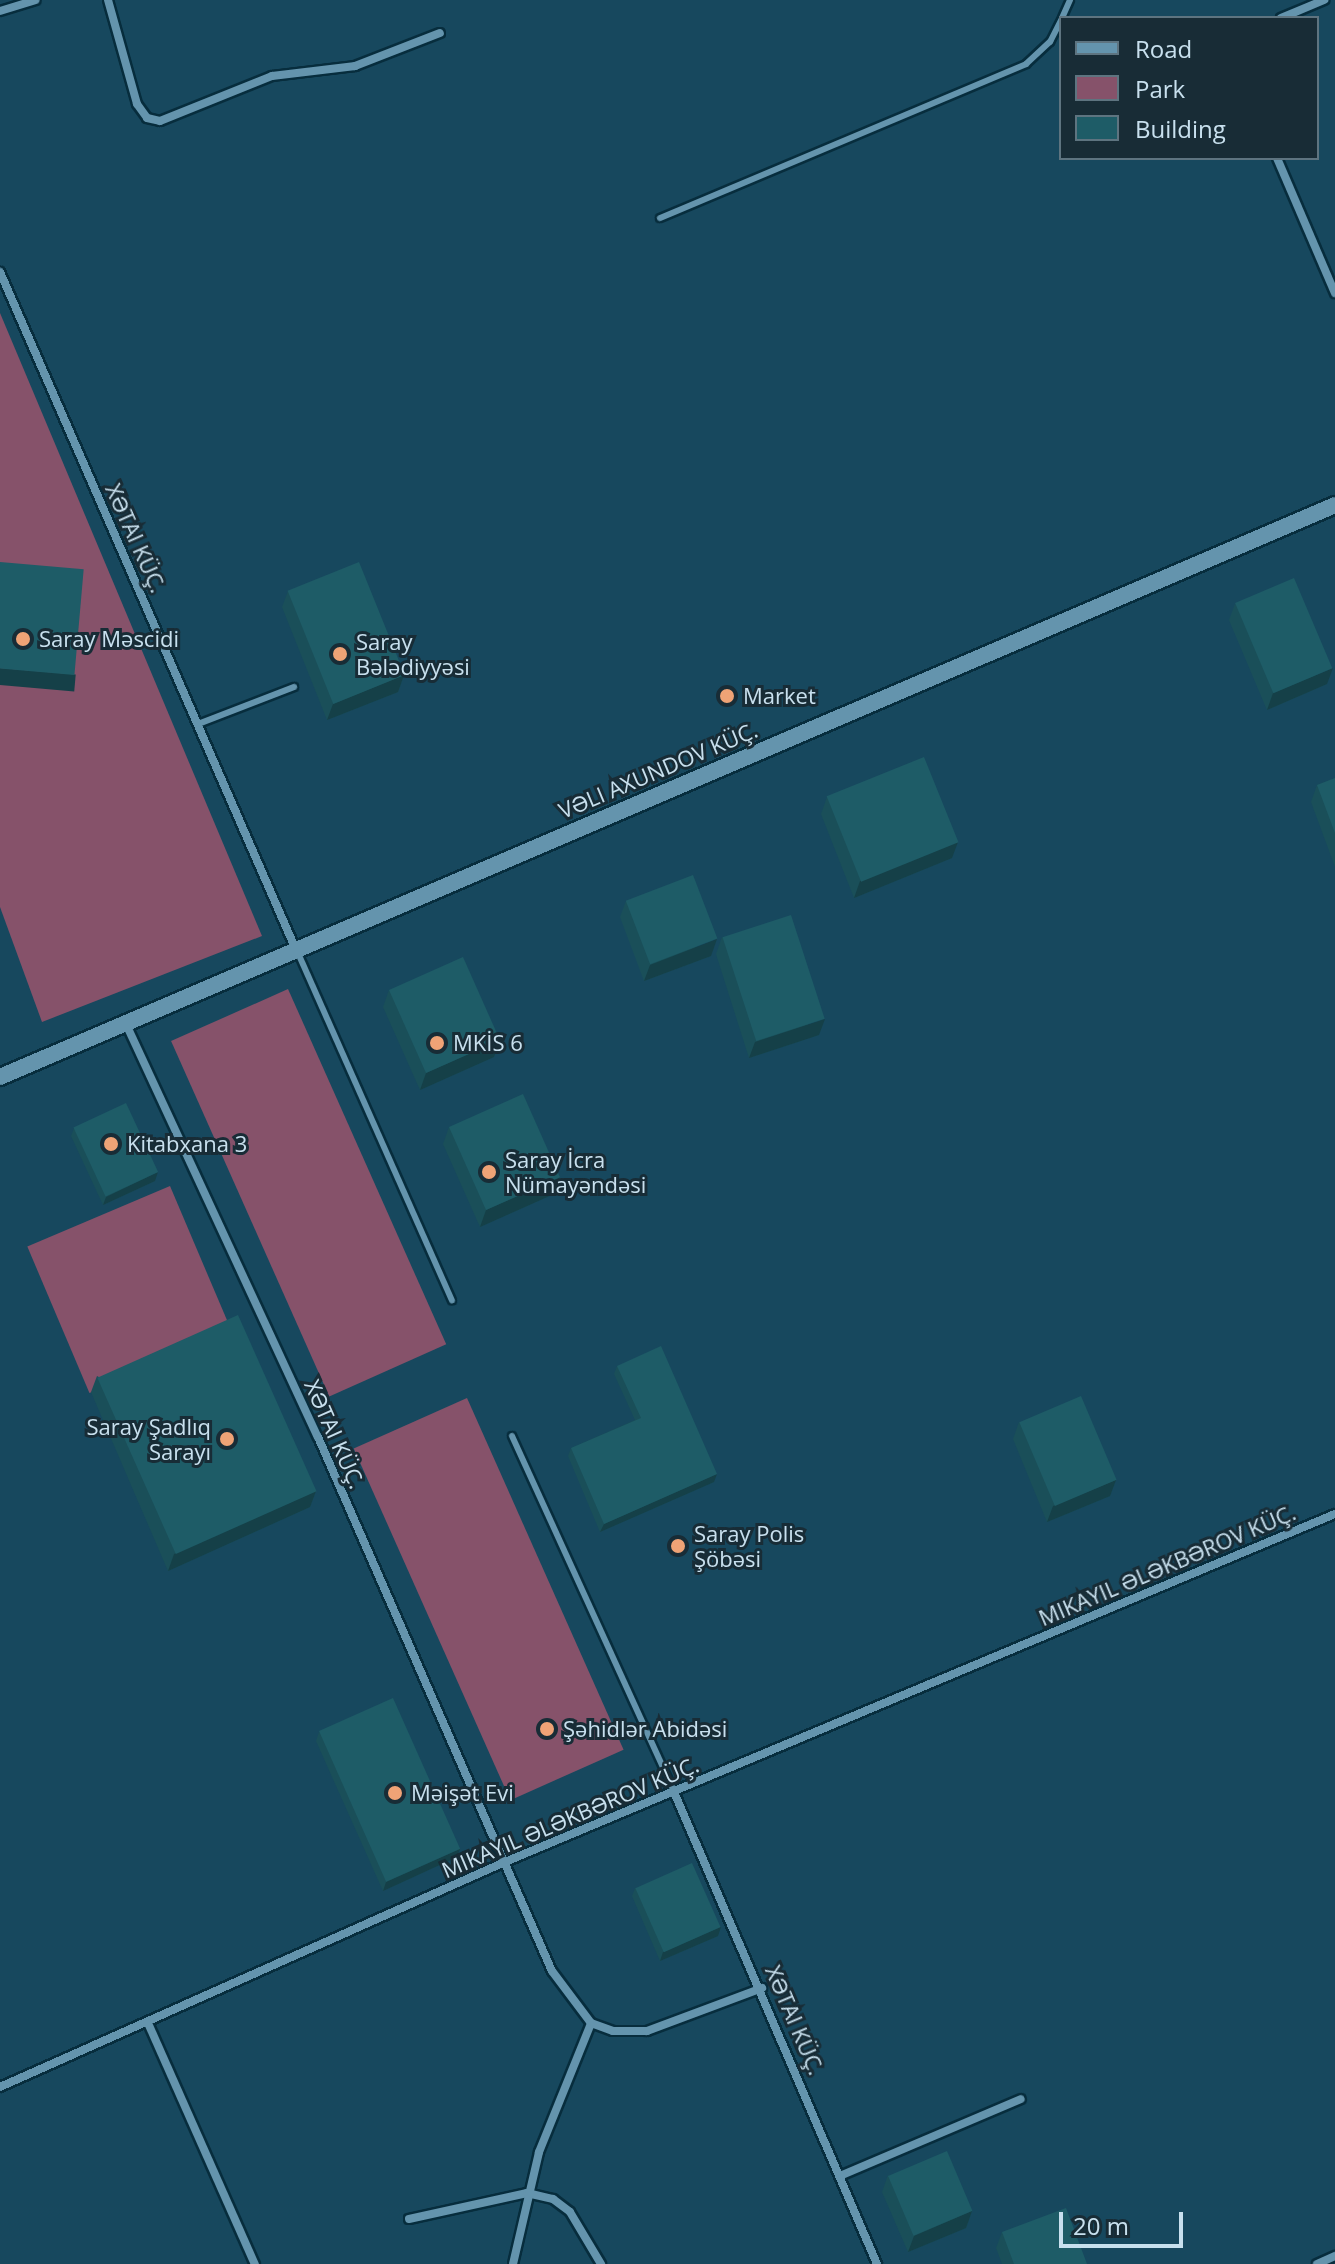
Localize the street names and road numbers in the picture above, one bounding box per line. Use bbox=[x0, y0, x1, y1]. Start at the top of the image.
street label: XƏTAI KÜÇ. bbox=[100, 480, 172, 596]
street label: VƏLI AXUNDOV KÜÇ. bbox=[555, 716, 761, 824]
street label: XƏTAI KÜÇ. bbox=[299, 1376, 371, 1492]
street label: MIKAYIL ƏLƏKBƏROV KÜÇ. bbox=[1035, 1499, 1299, 1631]
street label: MIKAYIL ƏLƏKBƏROV KÜÇ. bbox=[438, 1751, 702, 1883]
street label: XƏTAI KÜÇ. bbox=[760, 1961, 830, 2079]

